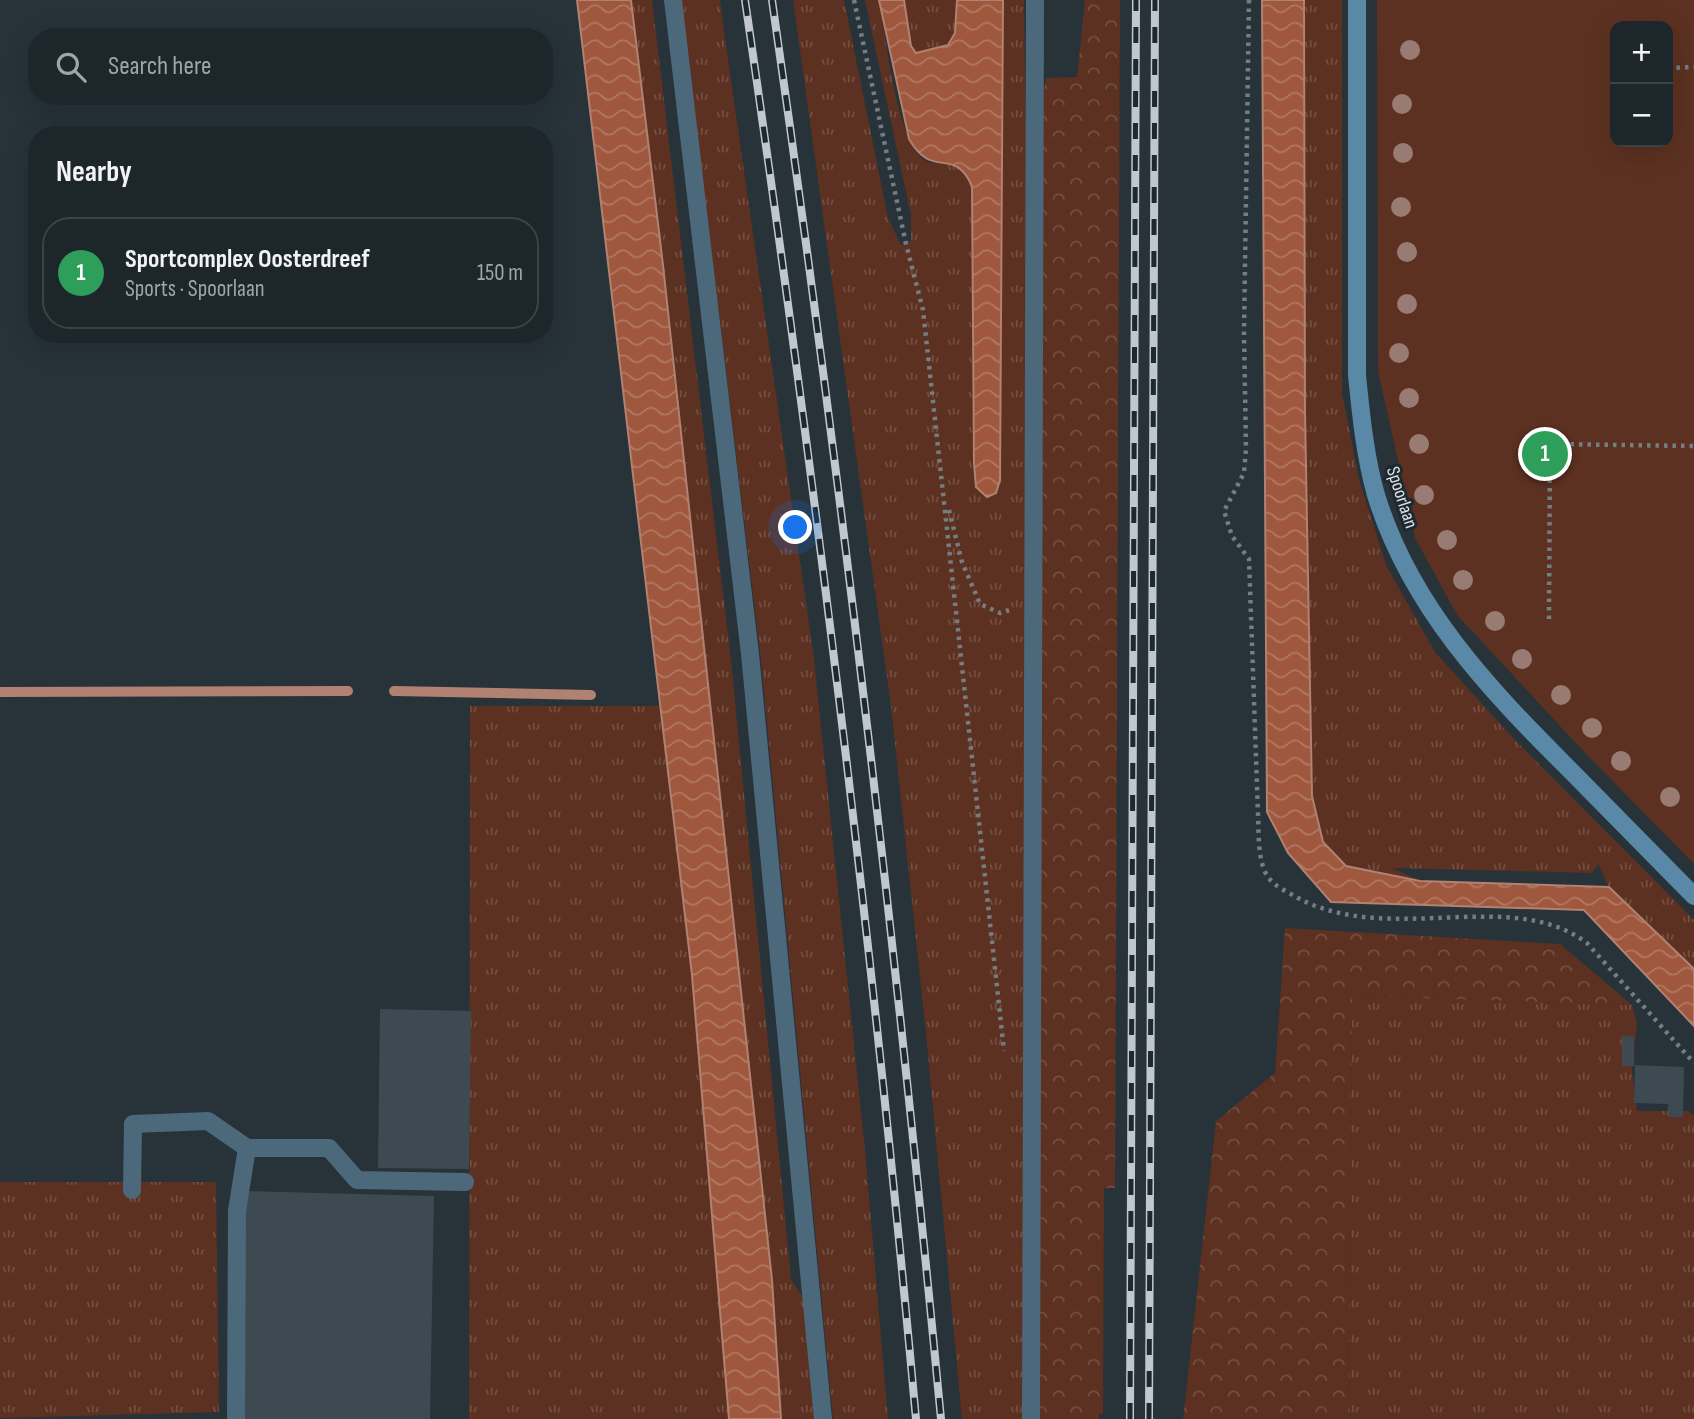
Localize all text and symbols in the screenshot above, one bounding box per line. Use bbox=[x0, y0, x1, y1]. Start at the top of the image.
map controls bbox=[1610, 21, 1673, 147]
button: + bbox=[1610, 21, 1673, 84]
search box bbox=[28, 28, 553, 105]
icon: search bbox=[52, 48, 90, 86]
text: Search here bbox=[108, 51, 211, 82]
button: − bbox=[1610, 84, 1673, 147]
text: Nearby bbox=[56, 154, 132, 190]
text: Sportcomplex Oosterdreef bbox=[125, 244, 370, 275]
text: 1 bbox=[76, 259, 86, 287]
text: 150 m bbox=[477, 259, 523, 287]
text: Sports · Spoorlaan bbox=[125, 275, 265, 303]
pin: 1 bbox=[1522, 428, 1568, 480]
street label: Spoorlaan bbox=[1381, 464, 1422, 531]
your location bbox=[778, 510, 812, 544]

